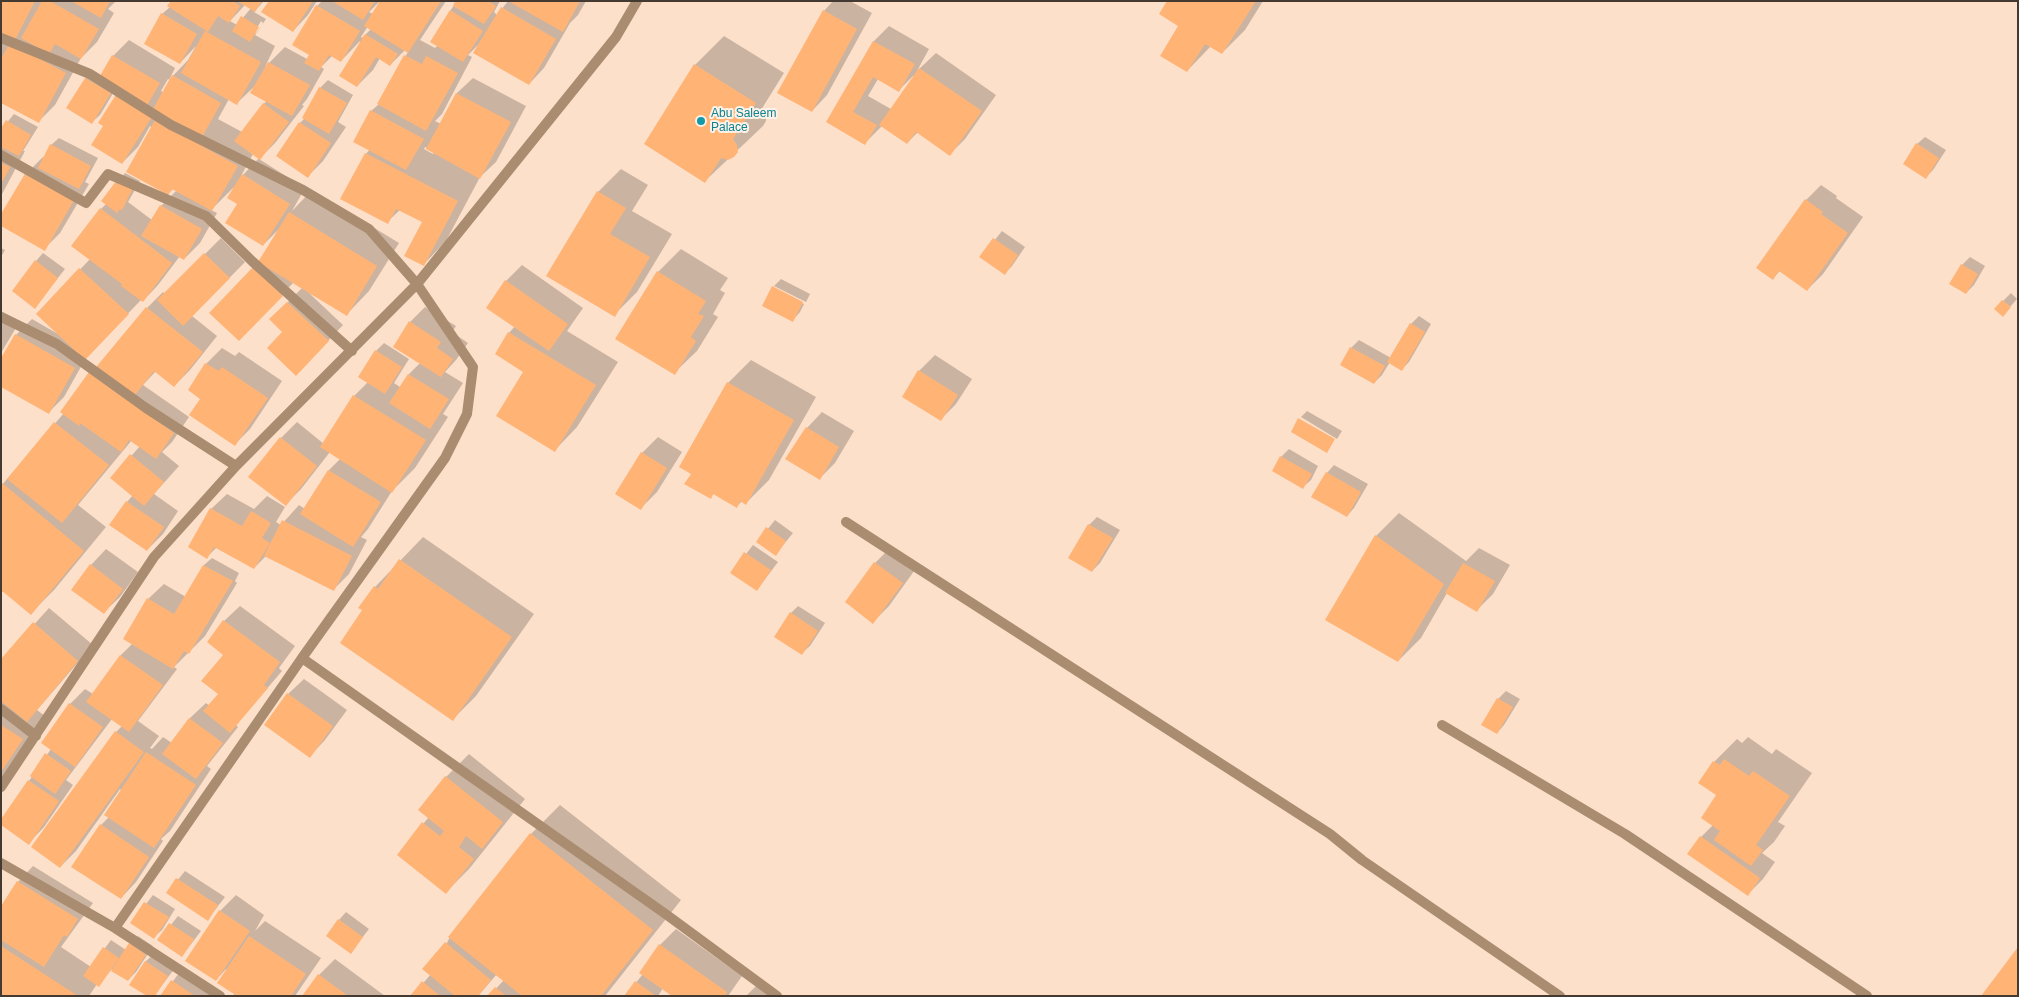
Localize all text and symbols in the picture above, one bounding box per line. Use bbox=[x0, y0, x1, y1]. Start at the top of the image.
place label: Abu Saleem Palace bbox=[711, 107, 776, 135]
marker: Abu Saleem Palace bbox=[695, 115, 707, 127]

